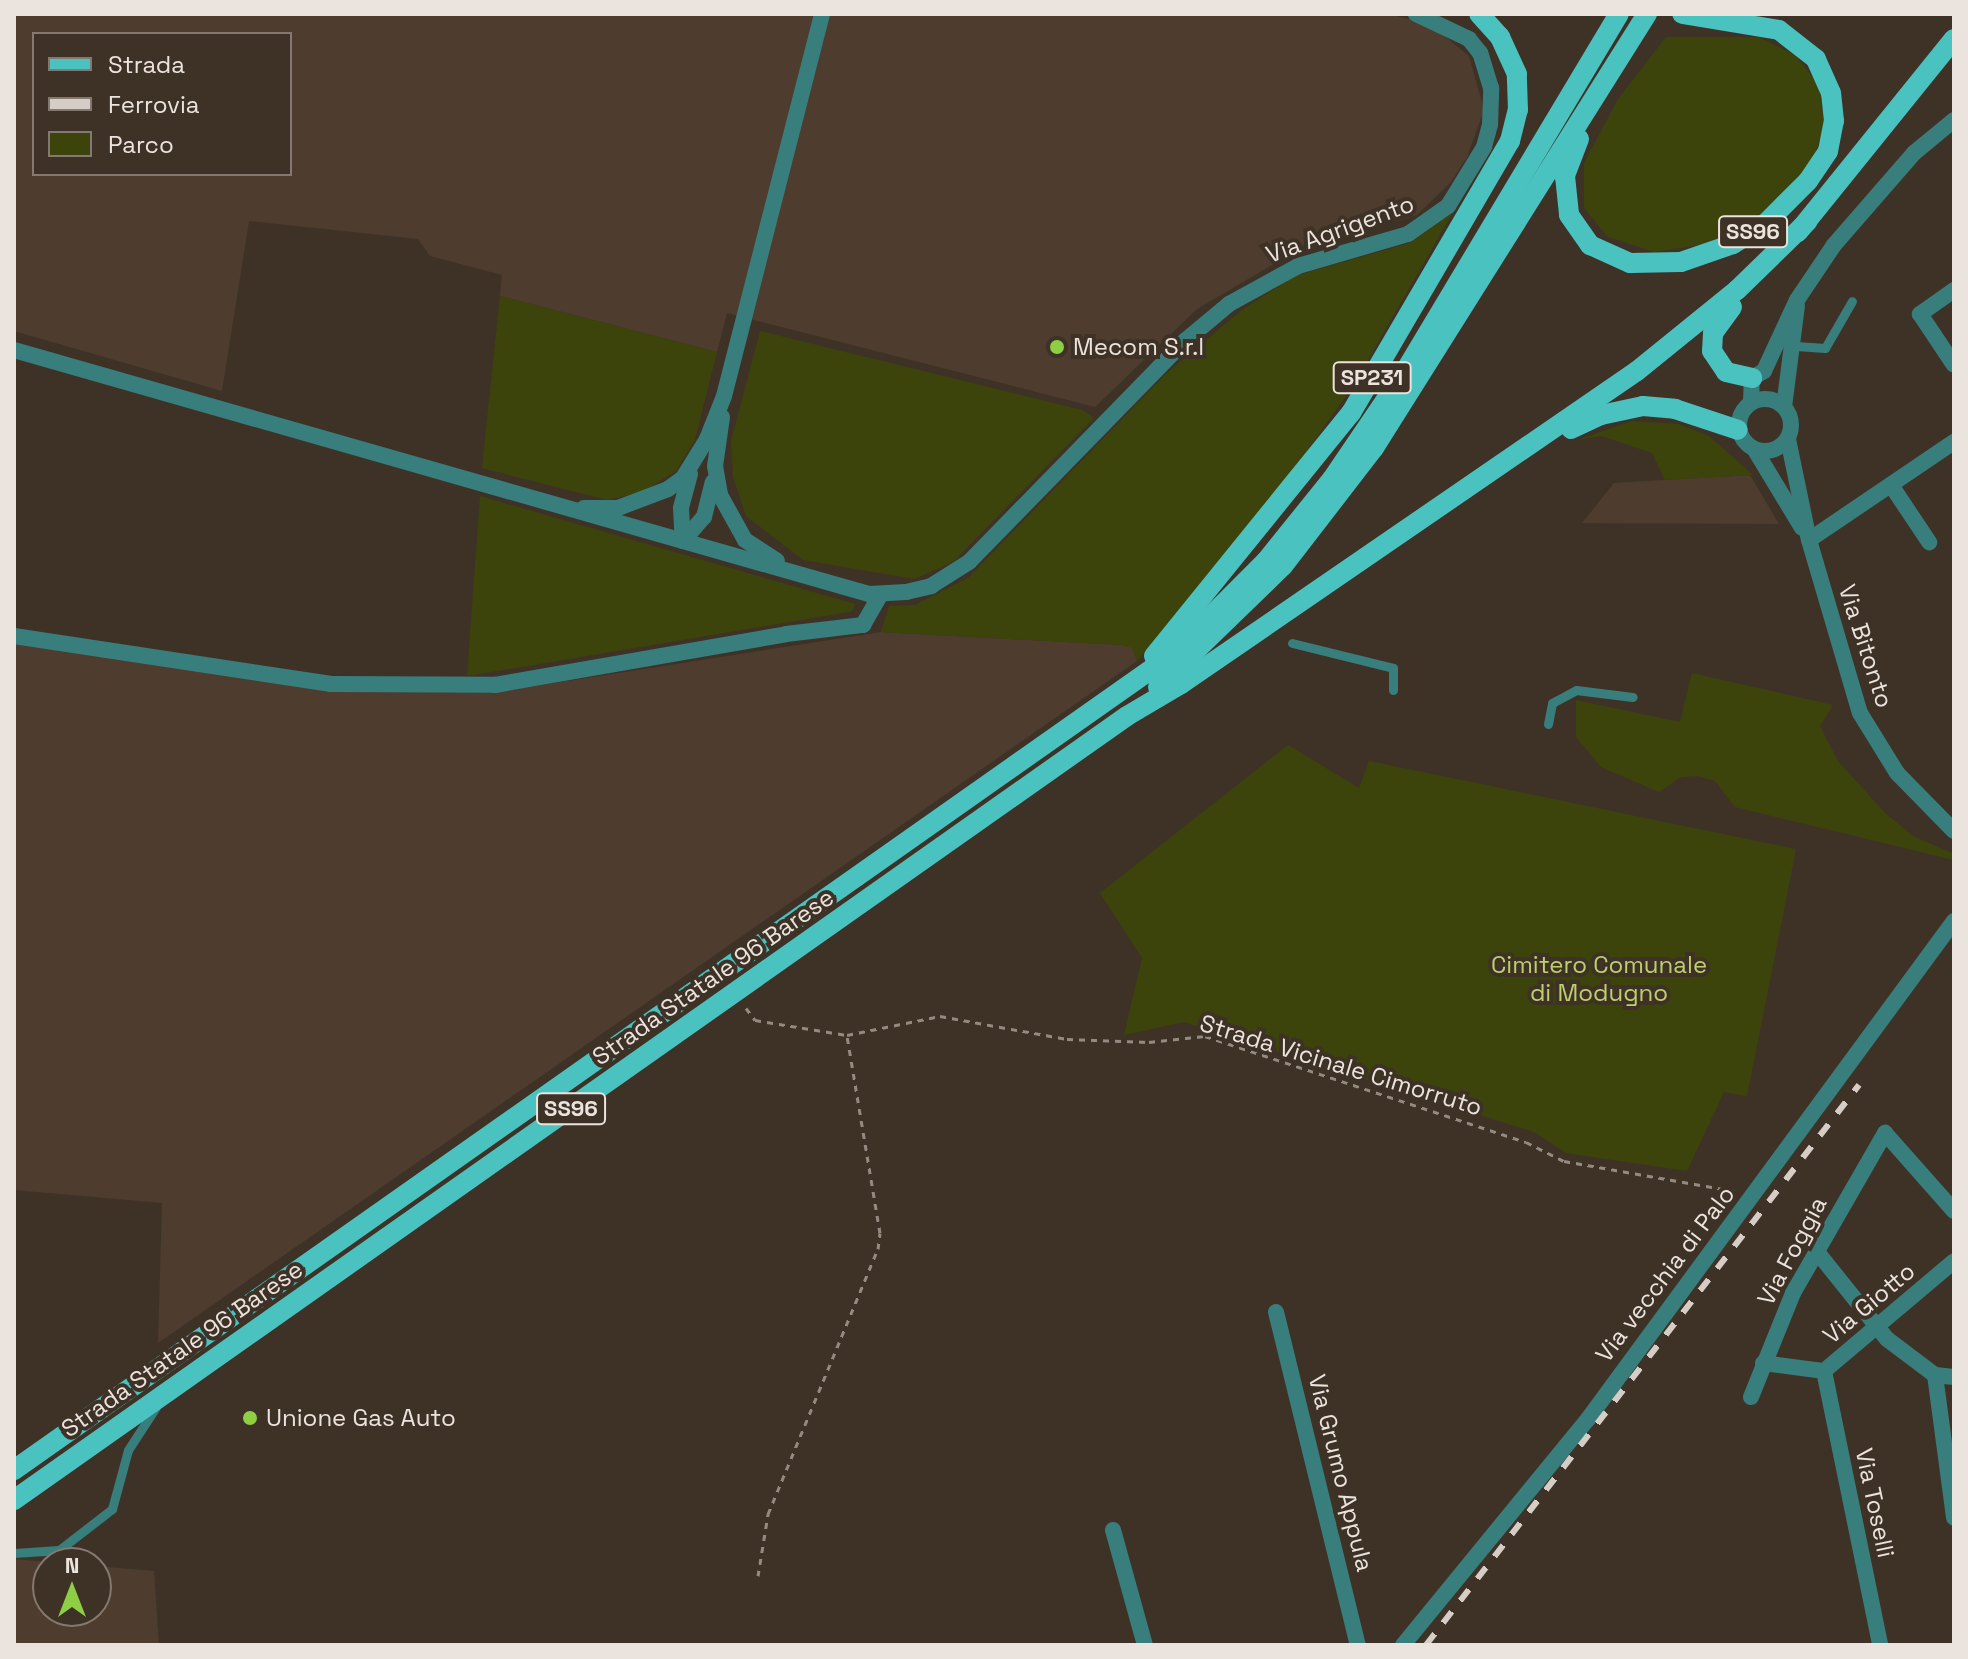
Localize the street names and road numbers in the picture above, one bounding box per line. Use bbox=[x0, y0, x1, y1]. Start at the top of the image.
street label: Via Agrigento bbox=[1262, 189, 1418, 269]
road number: SS96 bbox=[1717, 214, 1789, 250]
road number: SP231 bbox=[1332, 360, 1412, 396]
street label: Via Bitonto bbox=[1833, 581, 1899, 711]
street label: Strada Statale 96 Barese bbox=[587, 883, 839, 1071]
street label: Strada Vicinale Cimorruto bbox=[1196, 1008, 1486, 1122]
road number: SS96 bbox=[535, 1091, 607, 1127]
street label: Via vecchia di Palo bbox=[1589, 1180, 1741, 1368]
street label: Via Foggia bbox=[1751, 1192, 1833, 1310]
street label: Strada Statale 96 Barese bbox=[56, 1255, 308, 1443]
street label: Via Giotto bbox=[1817, 1256, 1921, 1350]
street label: Via Grumo Appula bbox=[1303, 1371, 1379, 1575]
street label: Via Toselli bbox=[1849, 1445, 1901, 1561]

